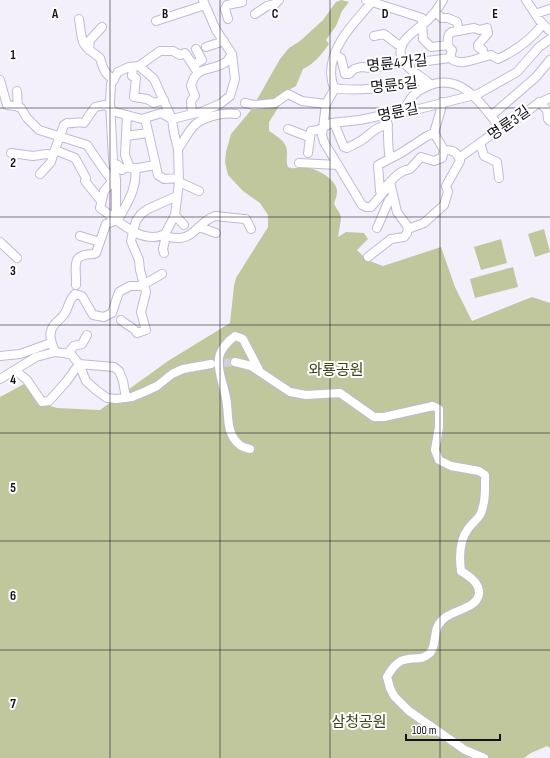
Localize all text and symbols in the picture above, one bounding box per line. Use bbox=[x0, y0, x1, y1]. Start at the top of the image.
text: A bbox=[51, 6, 59, 22]
text: B bbox=[162, 6, 168, 22]
text: C bbox=[272, 6, 279, 22]
text: D bbox=[382, 6, 389, 22]
text: E bbox=[492, 6, 498, 22]
text: 1 bbox=[10, 47, 16, 63]
street label: 명륜4가길 bbox=[365, 51, 429, 76]
street label: 명륜5길 bbox=[369, 73, 419, 98]
street label: 명륜길 bbox=[376, 99, 420, 126]
street label: 명륜3길 bbox=[484, 102, 534, 145]
text: 2 bbox=[10, 155, 16, 171]
text: 3 bbox=[10, 263, 16, 279]
park label: 와룡공원 bbox=[308, 361, 364, 380]
text: 4 bbox=[10, 372, 16, 388]
text: 5 bbox=[10, 480, 16, 496]
text: 6 bbox=[10, 588, 16, 604]
text: 7 bbox=[10, 696, 16, 712]
park label: 삼청공원 bbox=[331, 713, 387, 732]
scale bar bbox=[406, 716, 500, 742]
text: 100 m bbox=[412, 723, 437, 738]

